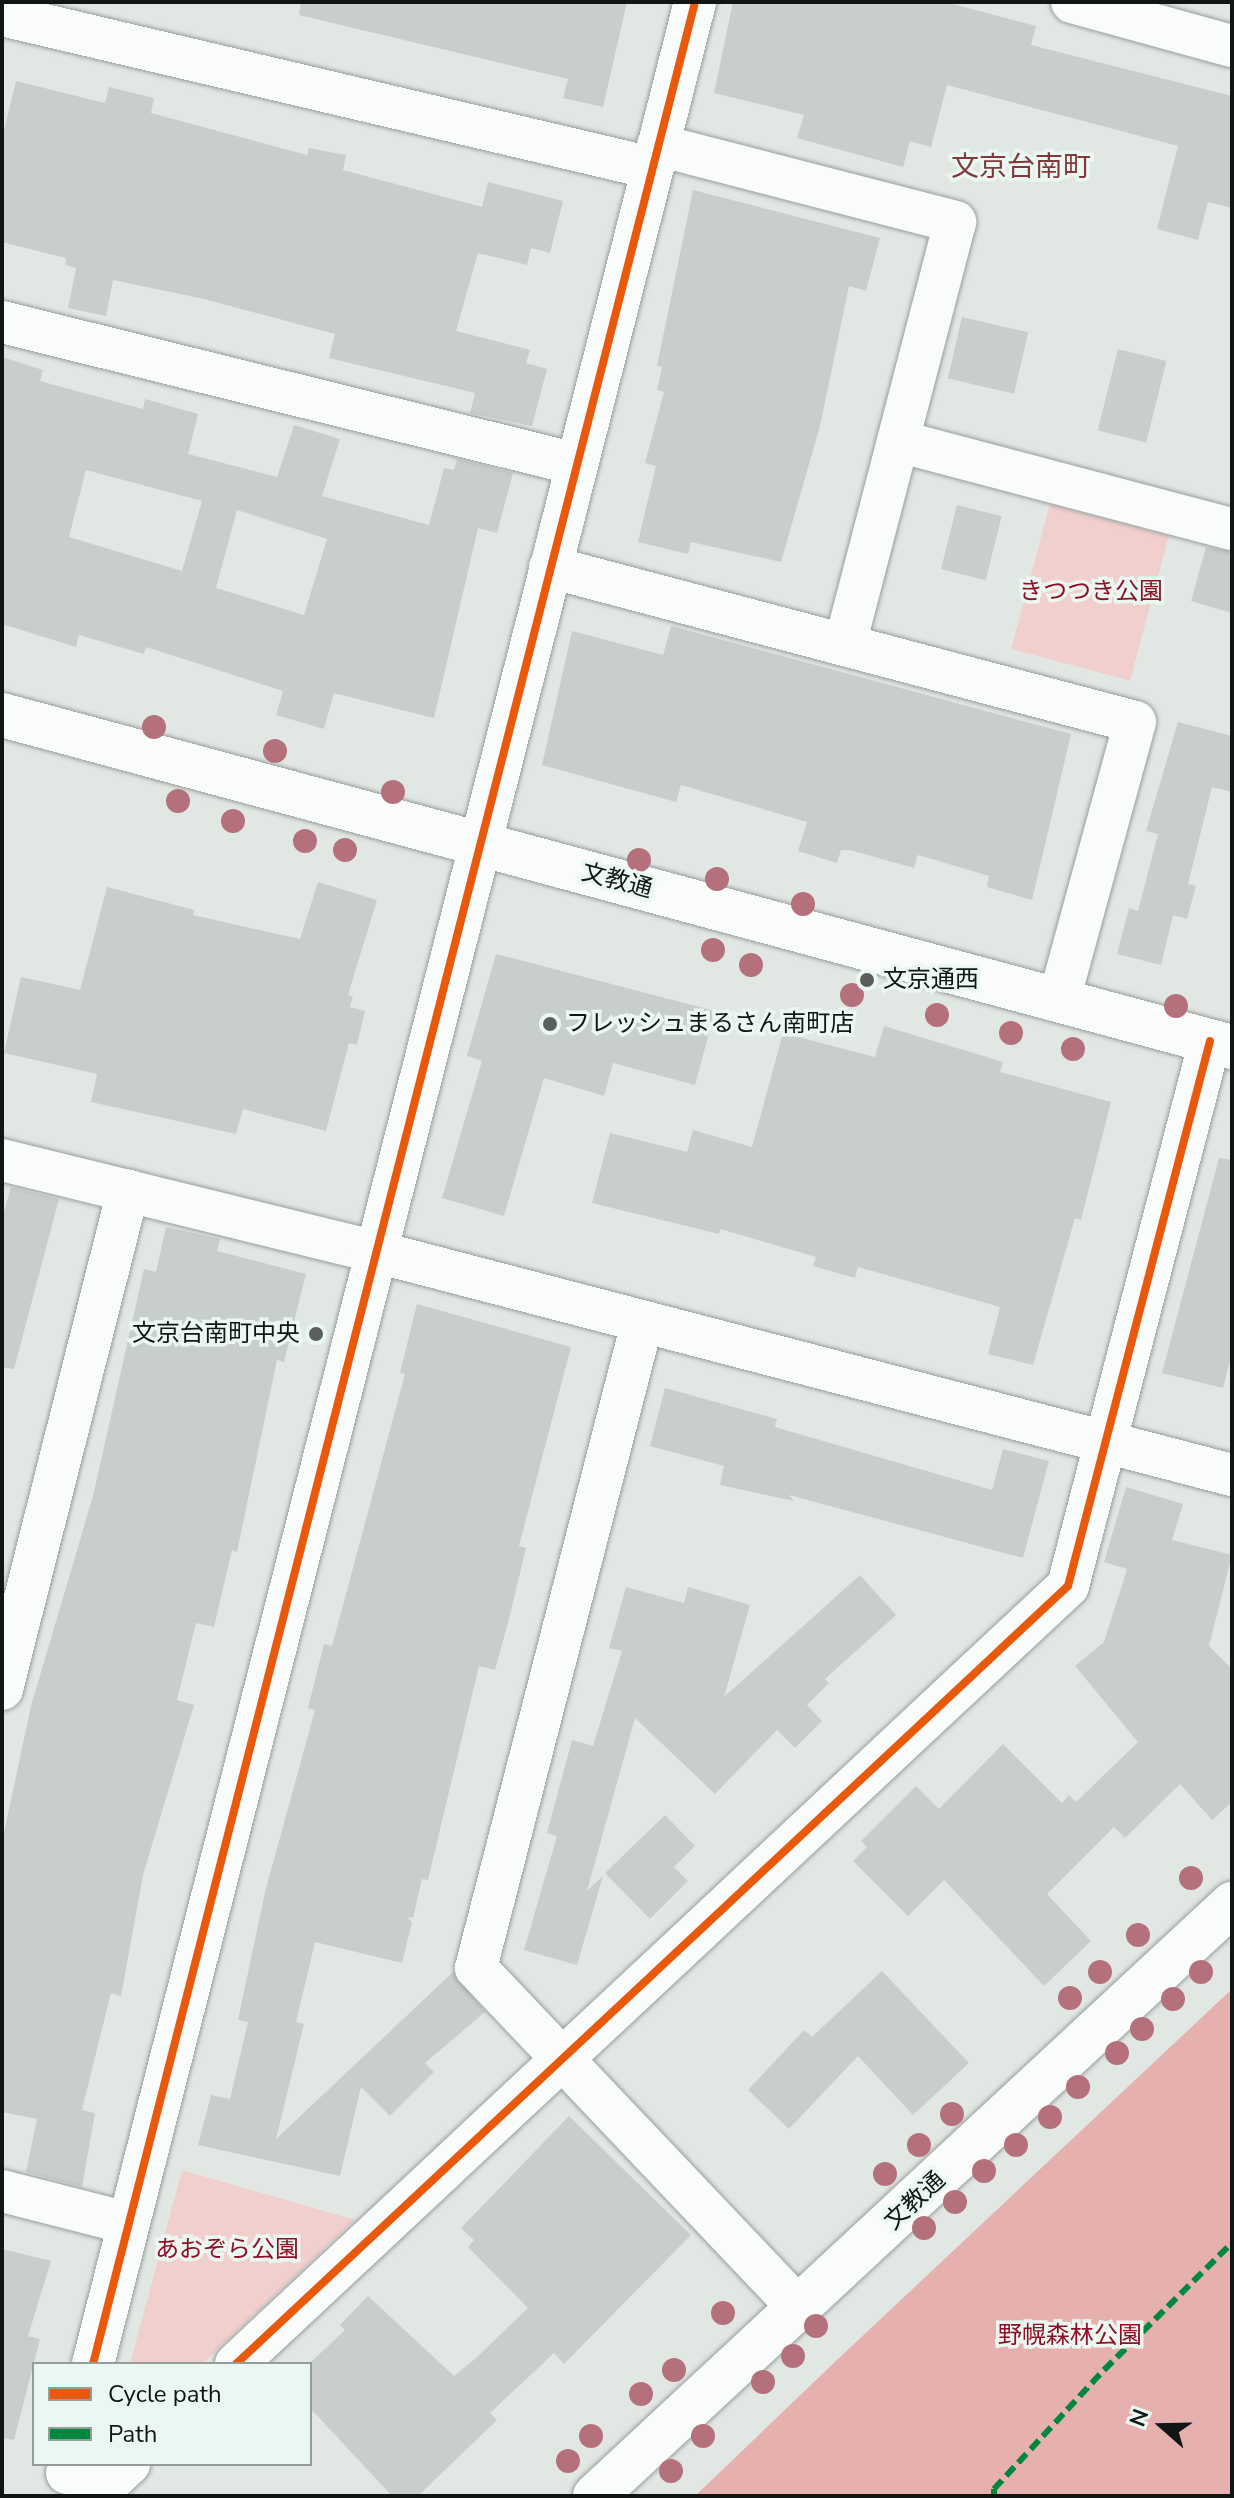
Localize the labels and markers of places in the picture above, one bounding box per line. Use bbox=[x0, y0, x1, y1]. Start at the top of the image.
place label: 文京通西 bbox=[883, 966, 979, 994]
marker: 文京通西 bbox=[858, 971, 876, 989]
place label: フレッシュまるさん南町店 bbox=[566, 1010, 854, 1038]
marker: フレッシュまるさん南町店 bbox=[541, 1015, 559, 1033]
place label: 文京台南町中央 bbox=[132, 1320, 300, 1348]
marker: 文京台南町中央 bbox=[307, 1325, 325, 1343]

